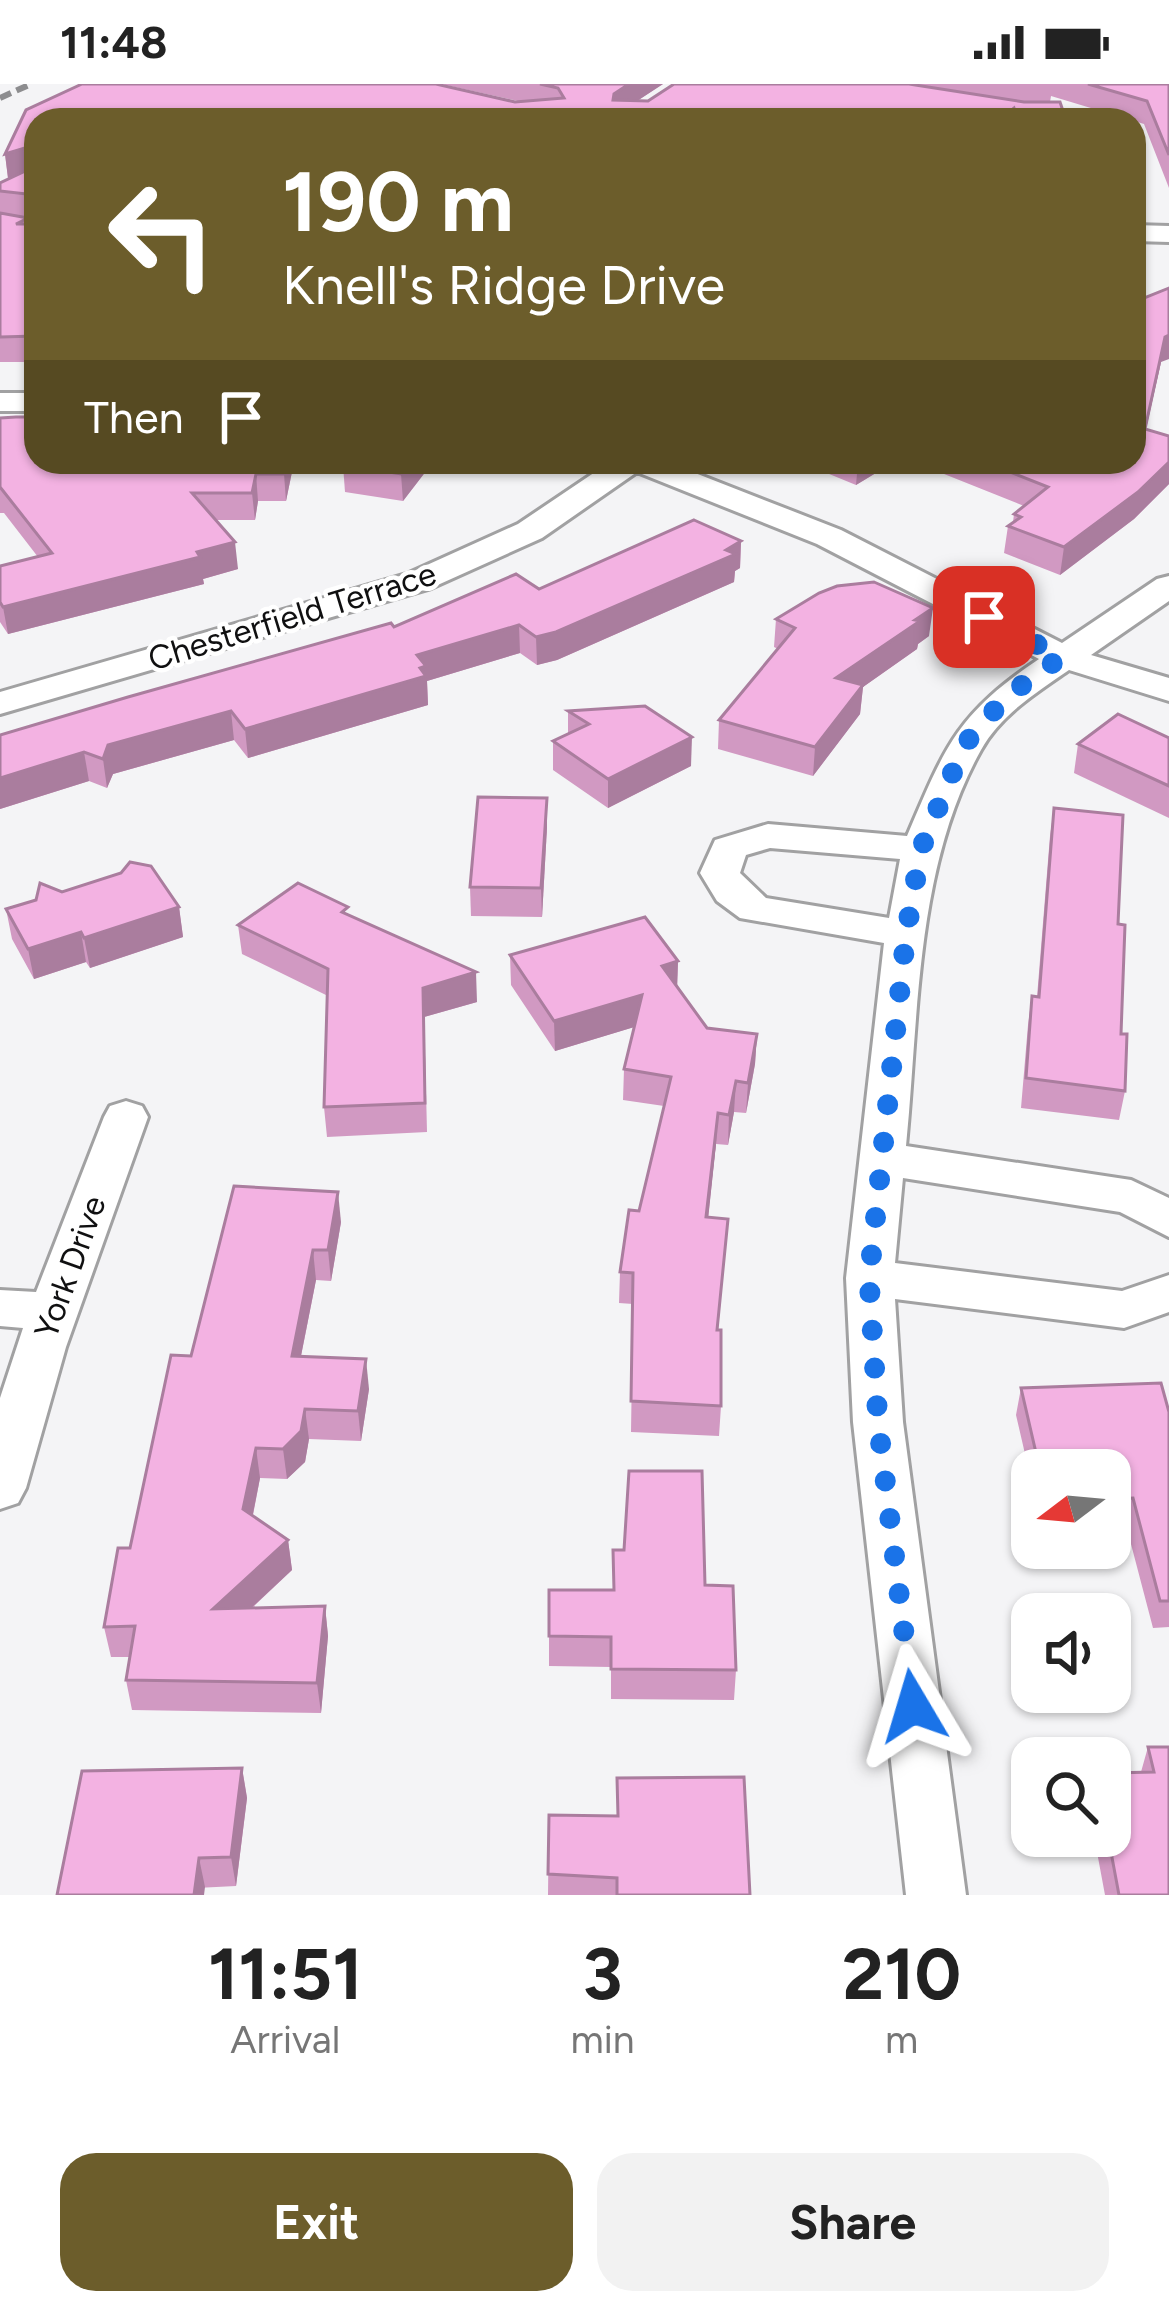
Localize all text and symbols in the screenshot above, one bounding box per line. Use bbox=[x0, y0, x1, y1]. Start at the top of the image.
text: 11:48 bbox=[60, 15, 168, 69]
text: 190 m bbox=[282, 151, 514, 252]
icon: left bbox=[84, 156, 240, 312]
text: Knell's Ridge Drive bbox=[282, 253, 725, 318]
icon: arrive bbox=[208, 384, 274, 450]
text: Then bbox=[84, 390, 184, 444]
street label: Chesterfield Terrace bbox=[143, 554, 441, 678]
pin bbox=[933, 566, 1035, 668]
icon: arrive bbox=[951, 584, 1017, 650]
street label: York Drive bbox=[26, 1190, 114, 1344]
north arrow bbox=[1011, 1449, 1131, 1569]
map controls bbox=[1011, 1449, 1131, 1857]
button: sound bbox=[1011, 1593, 1131, 1713]
position arrow bbox=[850, 1643, 976, 1769]
button: search bbox=[1011, 1737, 1131, 1857]
text: 11:51 bbox=[208, 1931, 363, 2017]
text: 3 bbox=[582, 1931, 622, 2017]
text: 210 bbox=[842, 1931, 961, 2017]
text: Arrival bbox=[230, 2016, 340, 2063]
text: min bbox=[570, 2016, 634, 2063]
text: m bbox=[885, 2016, 918, 2063]
button: Exit bbox=[60, 2153, 573, 2291]
button: Share bbox=[597, 2153, 1109, 2291]

